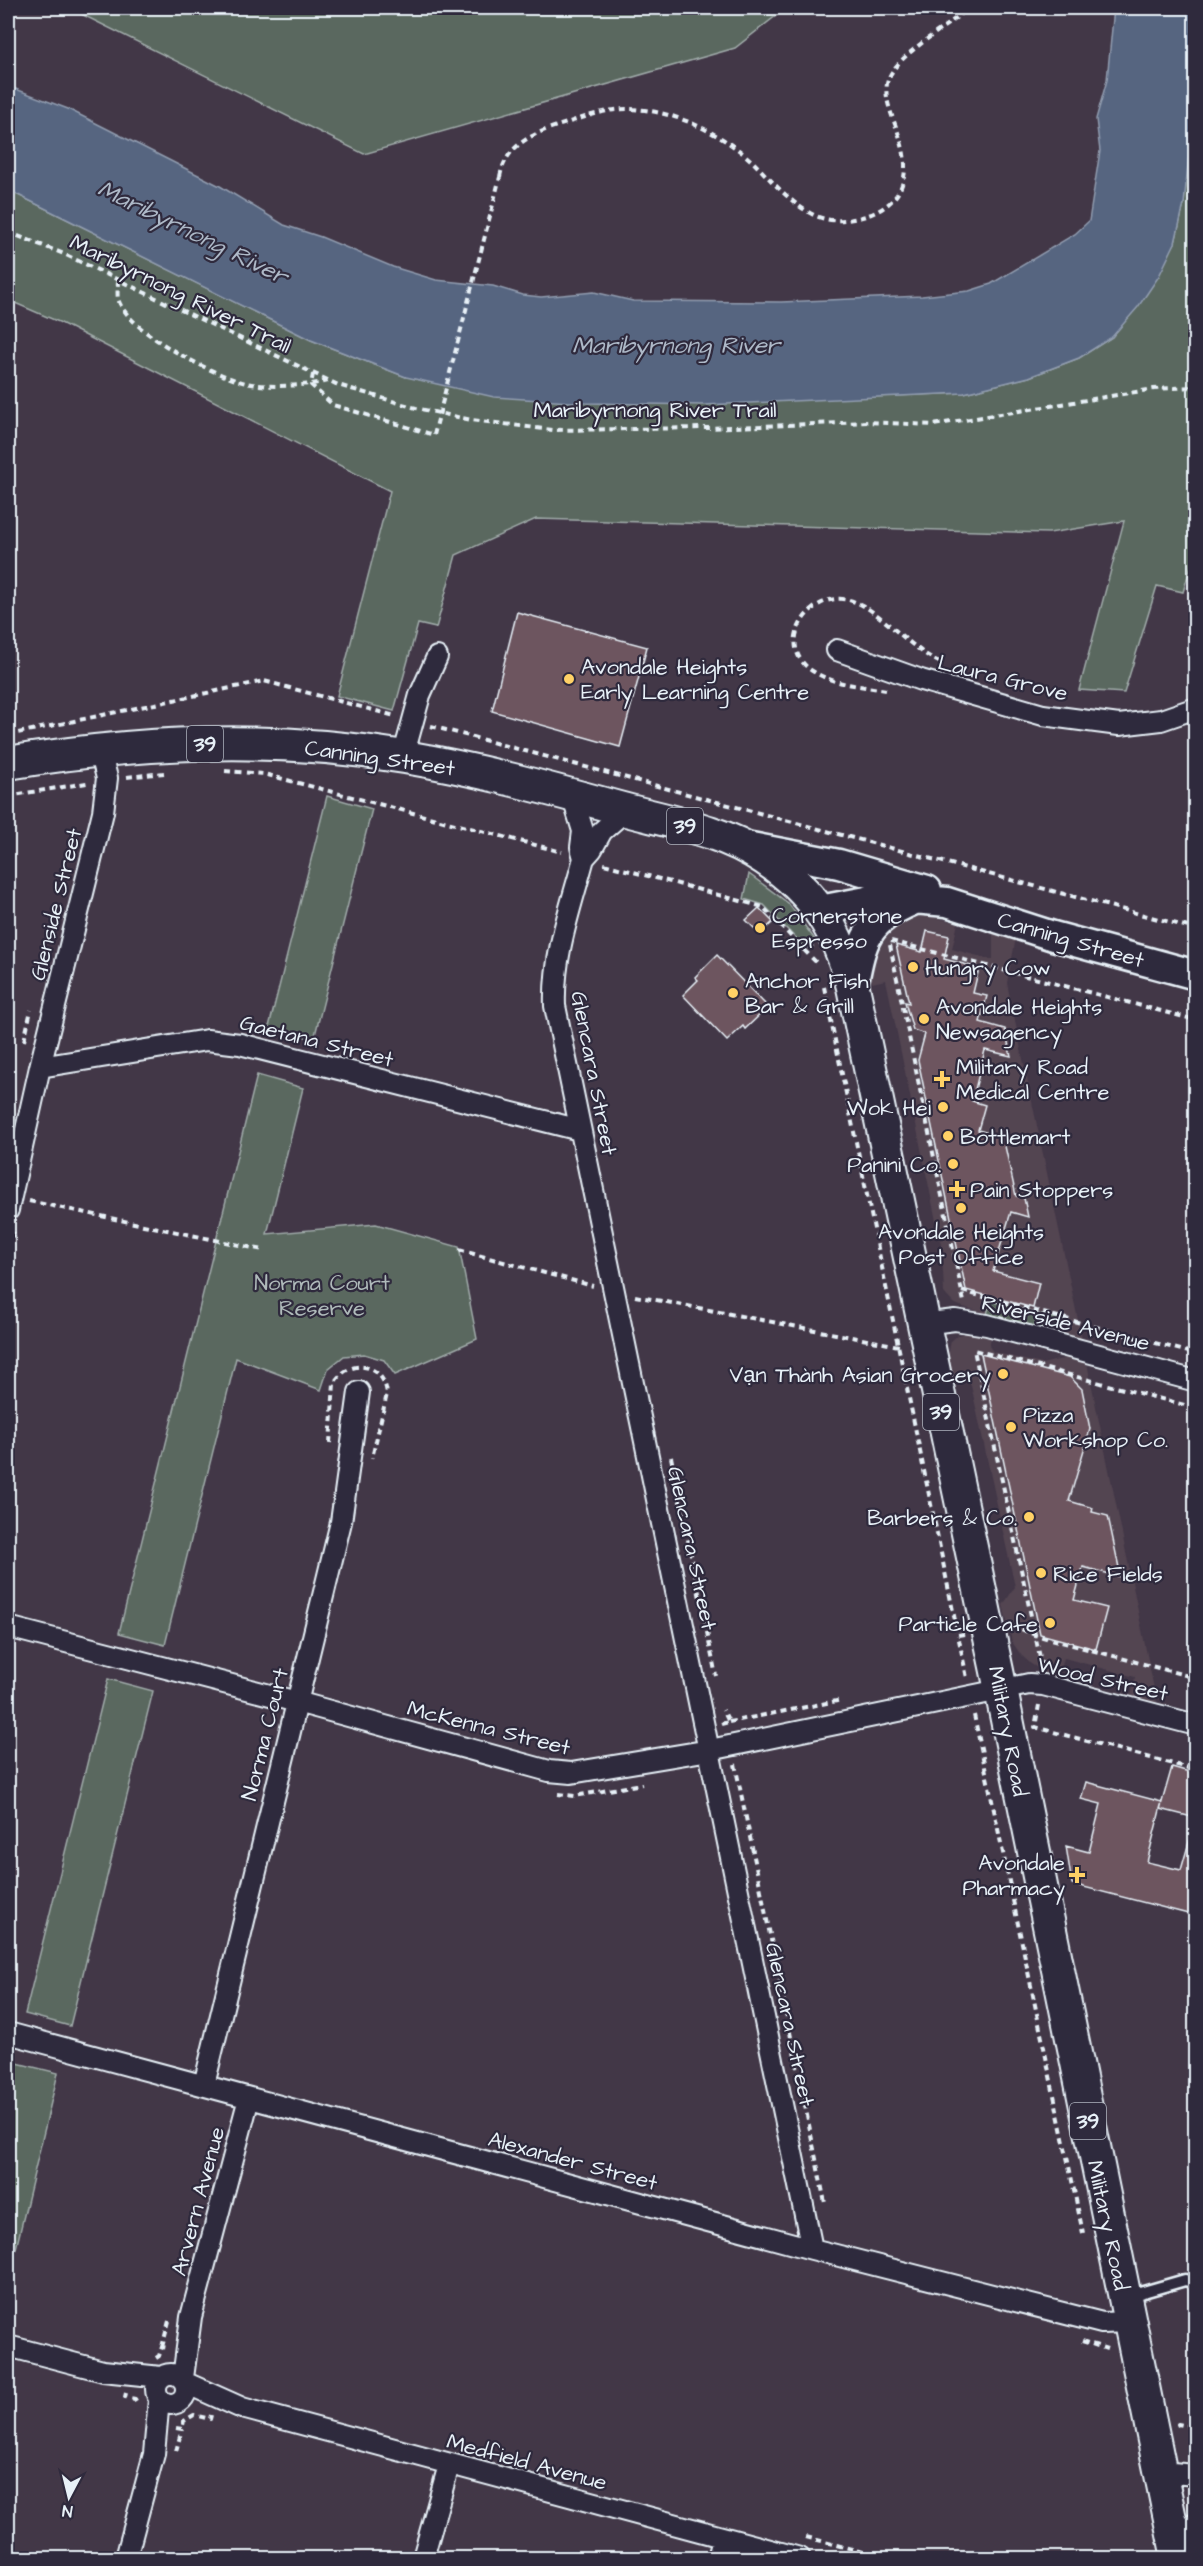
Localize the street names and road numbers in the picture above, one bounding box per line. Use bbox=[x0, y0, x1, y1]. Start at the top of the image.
street label: Maribyrnong River Trail bbox=[64, 227, 296, 362]
street label: Maribyrnong River Trail bbox=[533, 395, 777, 427]
street label: Laura Grove bbox=[934, 647, 1071, 710]
road number: 39 bbox=[187, 726, 223, 762]
street label: Canning Street bbox=[303, 733, 457, 785]
road number: 39 bbox=[667, 808, 703, 844]
street label: Glenside Street bbox=[23, 825, 90, 984]
street label: Canning Street bbox=[993, 905, 1148, 977]
street label: Glencara Street bbox=[562, 989, 625, 1158]
street label: Gaetana Street bbox=[237, 1007, 397, 1076]
street label: Riverside Avenue bbox=[978, 1288, 1153, 1359]
road number: 39 bbox=[923, 1394, 959, 1430]
street label: Glencara Street bbox=[659, 1464, 724, 1633]
street label: Wood Street bbox=[1034, 1649, 1171, 1710]
street label: Military Road bbox=[979, 1664, 1035, 1799]
street label: Norma Court bbox=[234, 1665, 297, 1804]
street label: McKenna Street bbox=[404, 1693, 574, 1764]
street label: Glencara Street bbox=[757, 1940, 822, 2109]
road number: 39 bbox=[1070, 2103, 1106, 2139]
street label: Arvern Avenue bbox=[164, 2123, 233, 2279]
street label: Alexander Street bbox=[485, 2124, 661, 2199]
street label: Military Road bbox=[1078, 2158, 1136, 2293]
street label: Medfield Avenue bbox=[443, 2426, 610, 2499]

